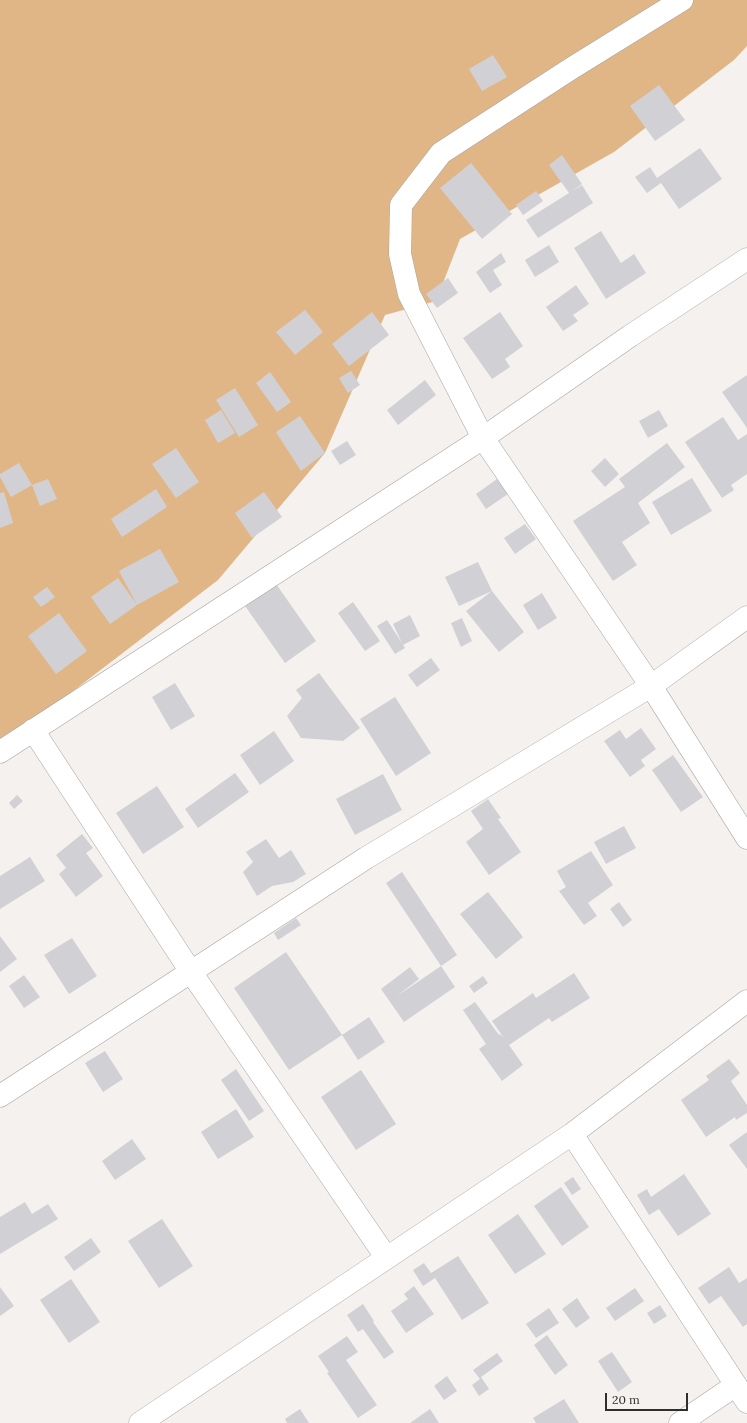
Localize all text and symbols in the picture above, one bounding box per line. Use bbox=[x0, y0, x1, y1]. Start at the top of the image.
scale bar bbox=[607, 1385, 690, 1411]
text: 20 m bbox=[612, 1392, 640, 1407]

